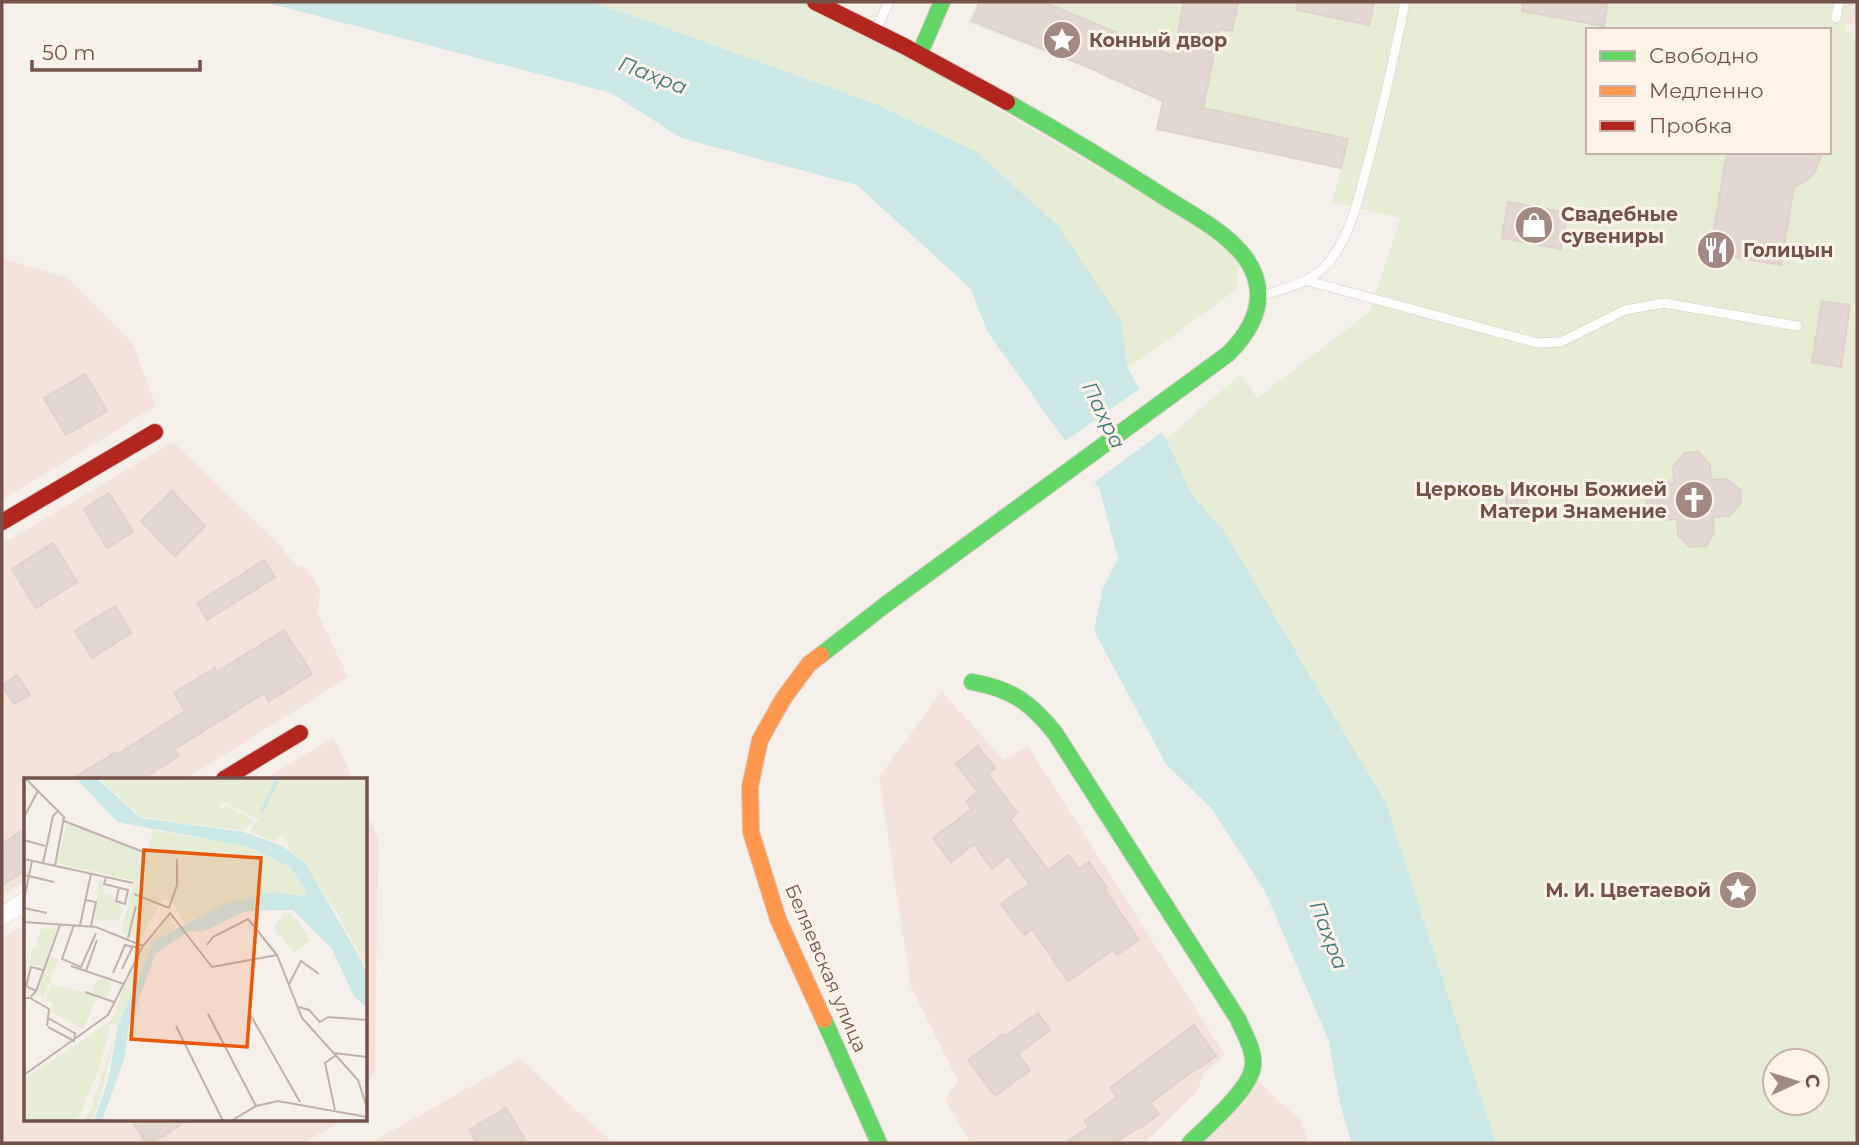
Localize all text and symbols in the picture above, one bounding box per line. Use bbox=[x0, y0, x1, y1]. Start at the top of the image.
place icon: Конный двор bbox=[1041, 19, 1083, 61]
scale bar bbox=[32, 28, 200, 72]
legend bbox=[1586, 28, 1831, 154]
place label: Конный двор bbox=[1089, 29, 1227, 52]
text: 50 m bbox=[42, 40, 96, 65]
text: Свободно bbox=[1649, 43, 1759, 68]
water label: Пахра bbox=[615, 50, 691, 100]
text: Медленно bbox=[1649, 78, 1764, 103]
text: Пробка bbox=[1649, 113, 1732, 138]
place label: Свадебные сувениры bbox=[1561, 203, 1678, 248]
shop icon: Свадебные сувениры bbox=[1513, 204, 1555, 246]
restaurant icon: Голицын bbox=[1695, 229, 1737, 271]
place label: Голицын bbox=[1743, 239, 1833, 262]
water label: Пахра bbox=[1077, 377, 1131, 453]
place label: Церковь Иконы Божией Матери Знамение bbox=[1415, 478, 1667, 523]
church icon: Церковь Иконы Божией Матери Знамение bbox=[1673, 479, 1715, 521]
inset map bbox=[24, 778, 368, 1120]
place icon: М. И. Цветаевой bbox=[1717, 869, 1759, 911]
place label: М. И. Цветаевой bbox=[1545, 879, 1711, 902]
street label: Беляевская улица bbox=[780, 880, 872, 1056]
water label: Пахра bbox=[1304, 897, 1354, 973]
north arrow bbox=[1761, 1047, 1831, 1117]
text: С bbox=[1801, 1073, 1824, 1089]

